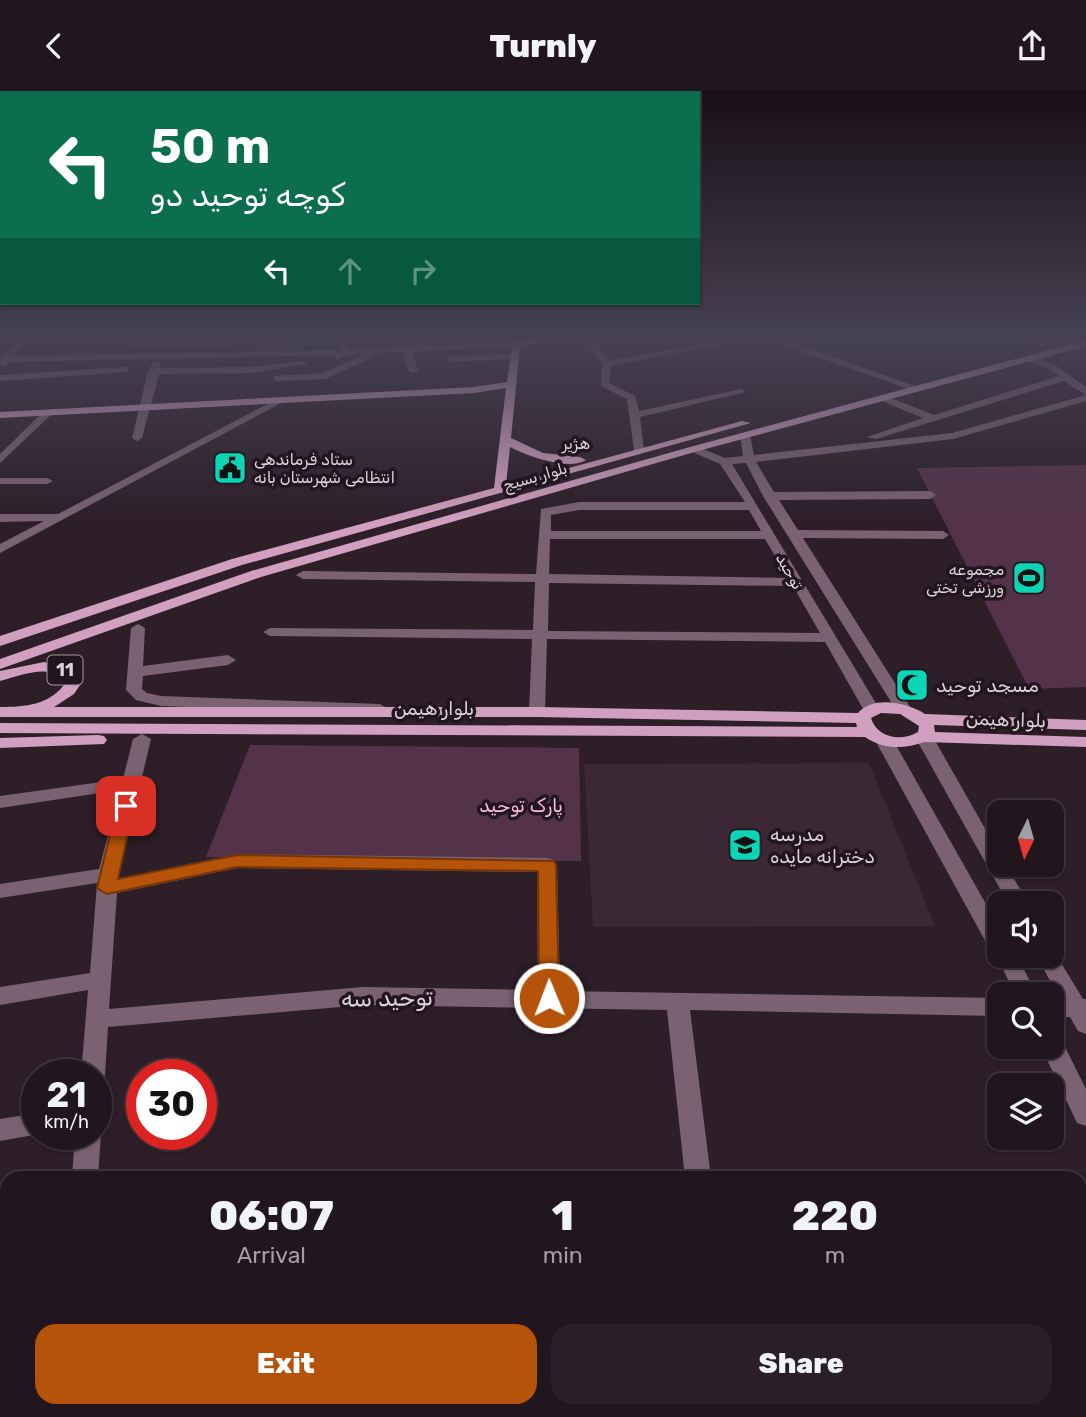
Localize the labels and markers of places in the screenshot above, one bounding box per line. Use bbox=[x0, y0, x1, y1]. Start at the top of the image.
public building icon: ستاد فرماندهی انتظامی شهرستان بانه bbox=[211, 449, 249, 487]
place label: ستاد فرماندهی انتظامی شهرستان بانه bbox=[254, 450, 395, 488]
sports icon: مجموعه ورزشی تختی bbox=[1010, 559, 1048, 597]
place label: مجموعه ورزشی تختی bbox=[926, 560, 1004, 598]
mosque icon: مسجد توحید bbox=[893, 666, 931, 704]
place label: مسجد توحید bbox=[936, 674, 1039, 697]
pin bbox=[96, 776, 156, 836]
place label: مدرسه دخترانه مایده bbox=[770, 823, 875, 868]
school or university icon: مدرسه دخترانه مایده bbox=[726, 826, 764, 864]

